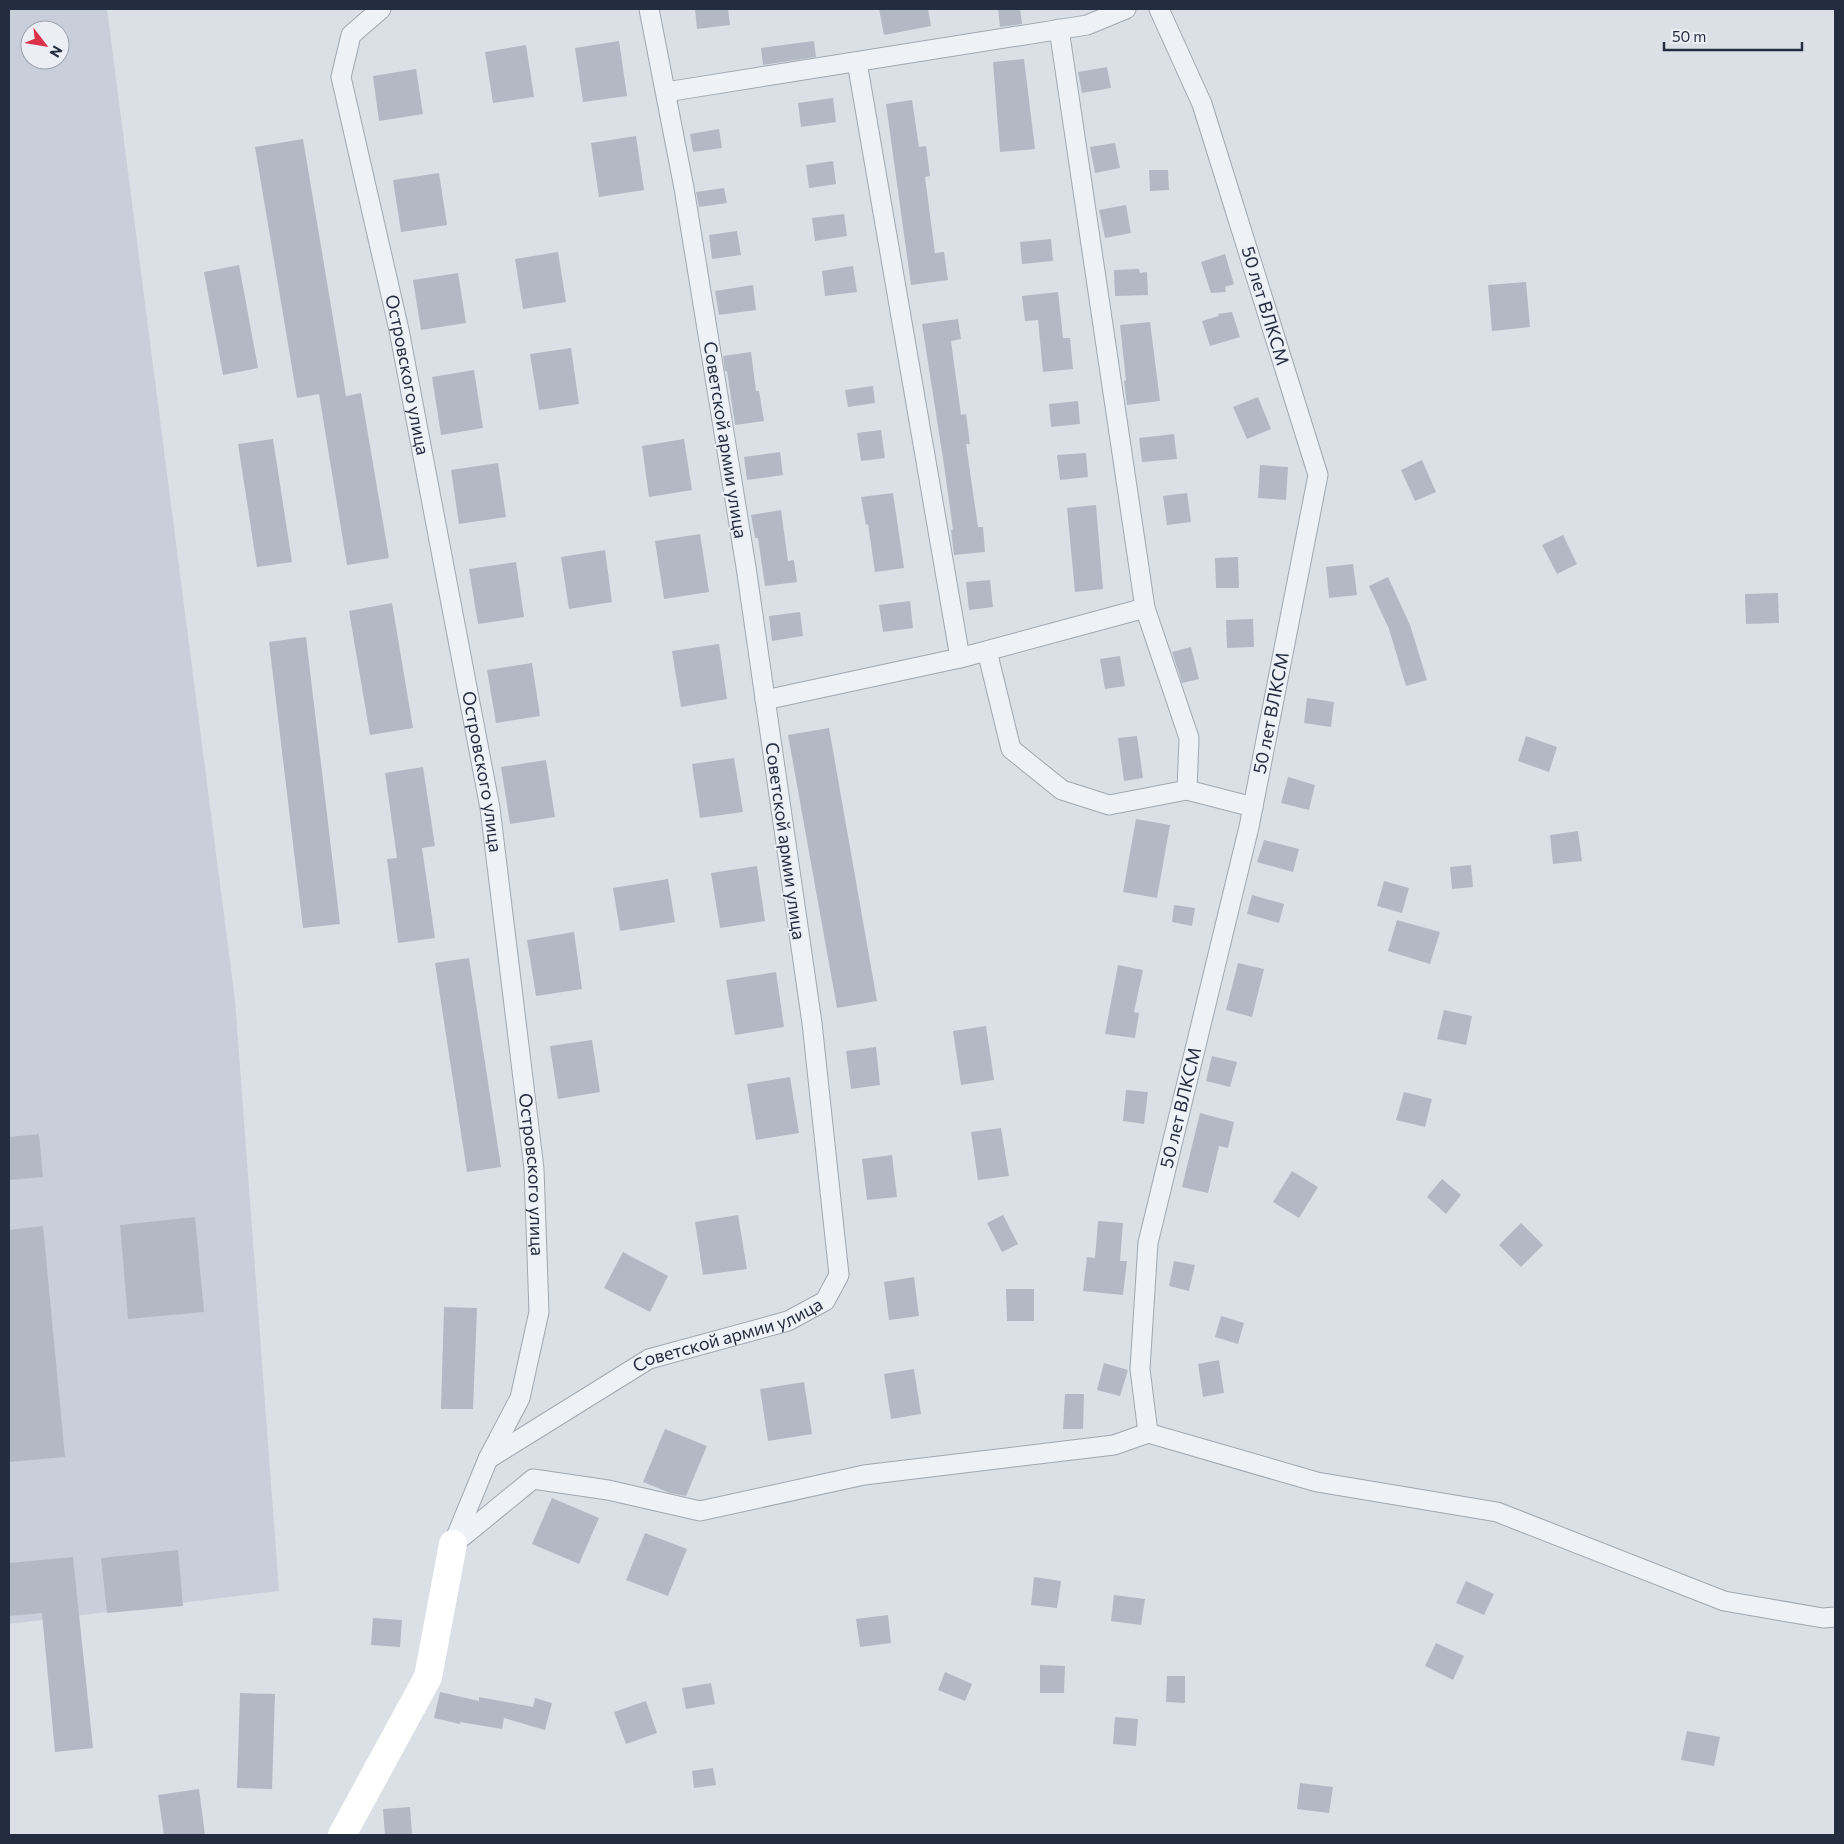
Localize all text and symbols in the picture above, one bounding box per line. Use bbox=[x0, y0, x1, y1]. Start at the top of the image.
north arrow bbox=[20, 20, 70, 70]
scale bar bbox=[1664, 20, 1802, 52]
text: 50 m bbox=[1672, 27, 1706, 45]
text: N bbox=[47, 43, 67, 61]
street label: 50 лет ВЛКСМ bbox=[1237, 243, 1295, 368]
street label: Островского улица bbox=[381, 292, 435, 457]
street label: Советской армии улица bbox=[700, 340, 752, 540]
street label: 50 лет ВЛКСМ bbox=[1248, 650, 1293, 776]
street label: Островского улица bbox=[458, 689, 507, 853]
street label: Советской армии улица bbox=[761, 741, 811, 941]
street label: 50 лет ВЛКСМ bbox=[1155, 1045, 1205, 1170]
street label: Островского улица bbox=[515, 1092, 549, 1256]
street label: Советской армии улица bbox=[628, 1292, 826, 1377]

